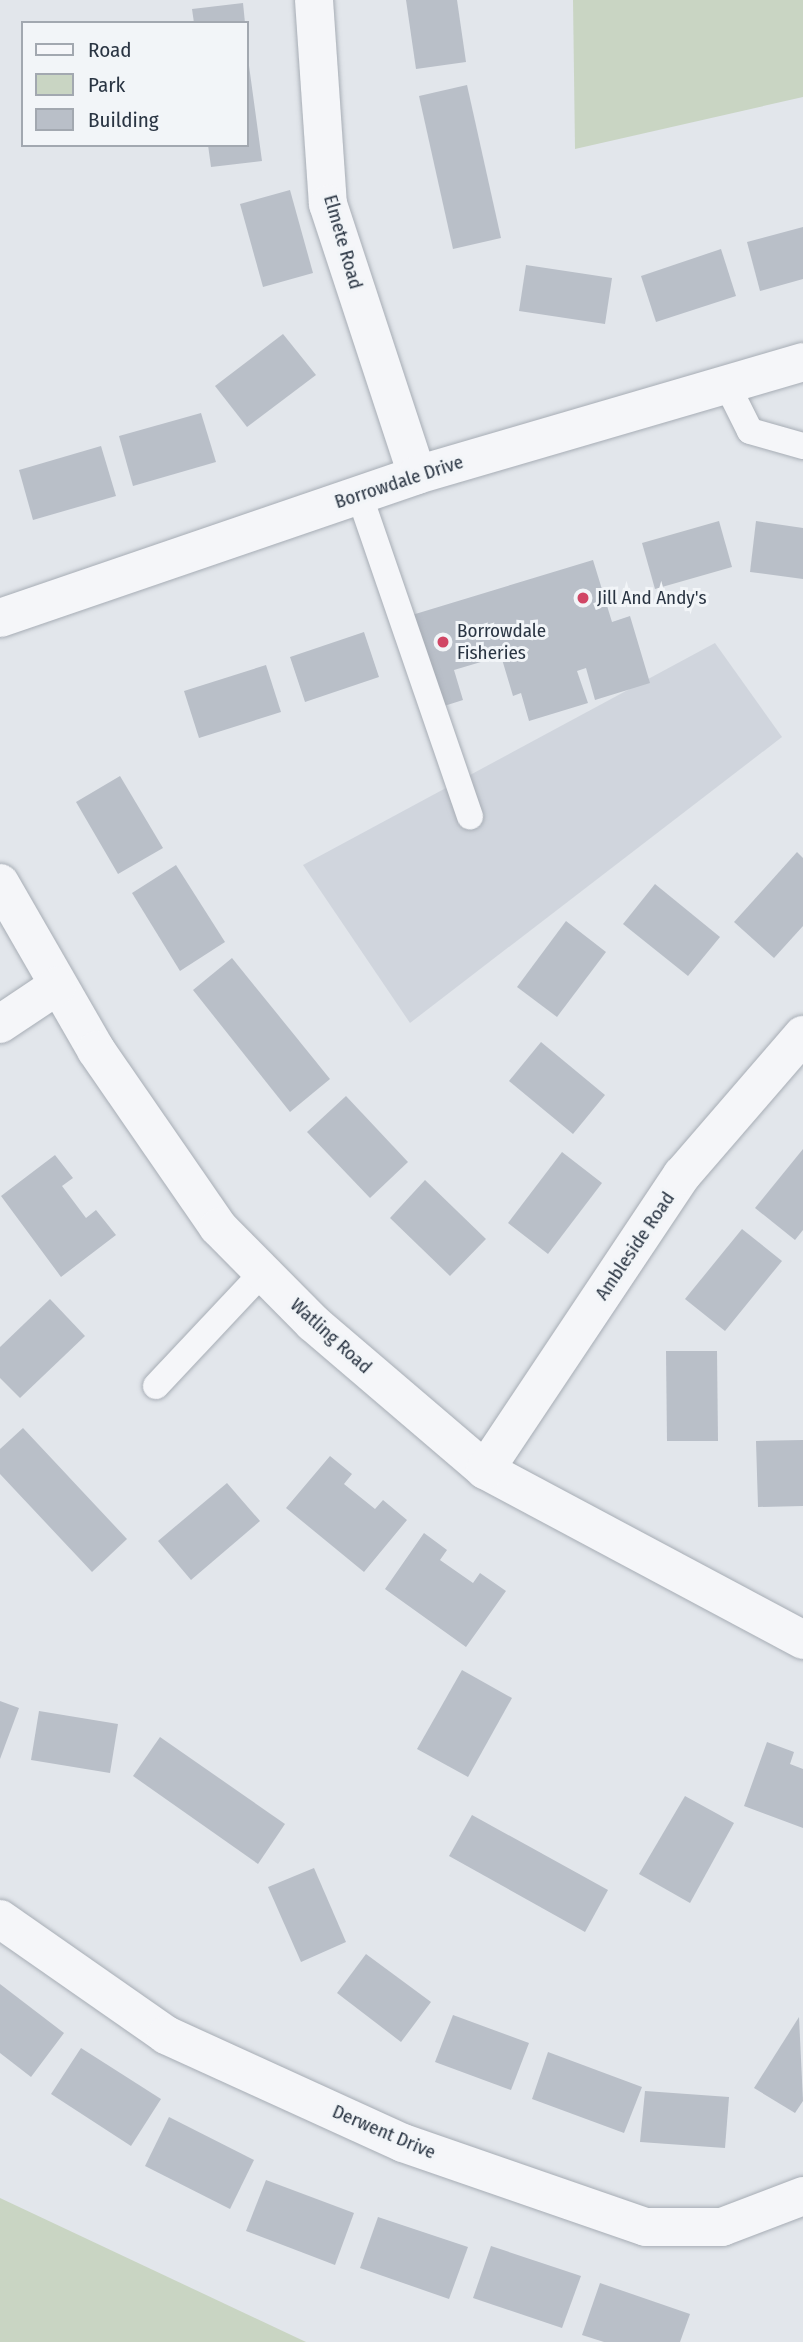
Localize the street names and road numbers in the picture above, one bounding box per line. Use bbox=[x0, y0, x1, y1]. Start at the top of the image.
street label: Elmete Road bbox=[319, 192, 367, 292]
street label: Borrowdale Drive bbox=[332, 450, 466, 514]
street label: Ambleside Road bbox=[591, 1188, 679, 1304]
street label: Watling Road bbox=[286, 1294, 376, 1378]
street label: Derwent Drive bbox=[329, 2100, 439, 2164]

